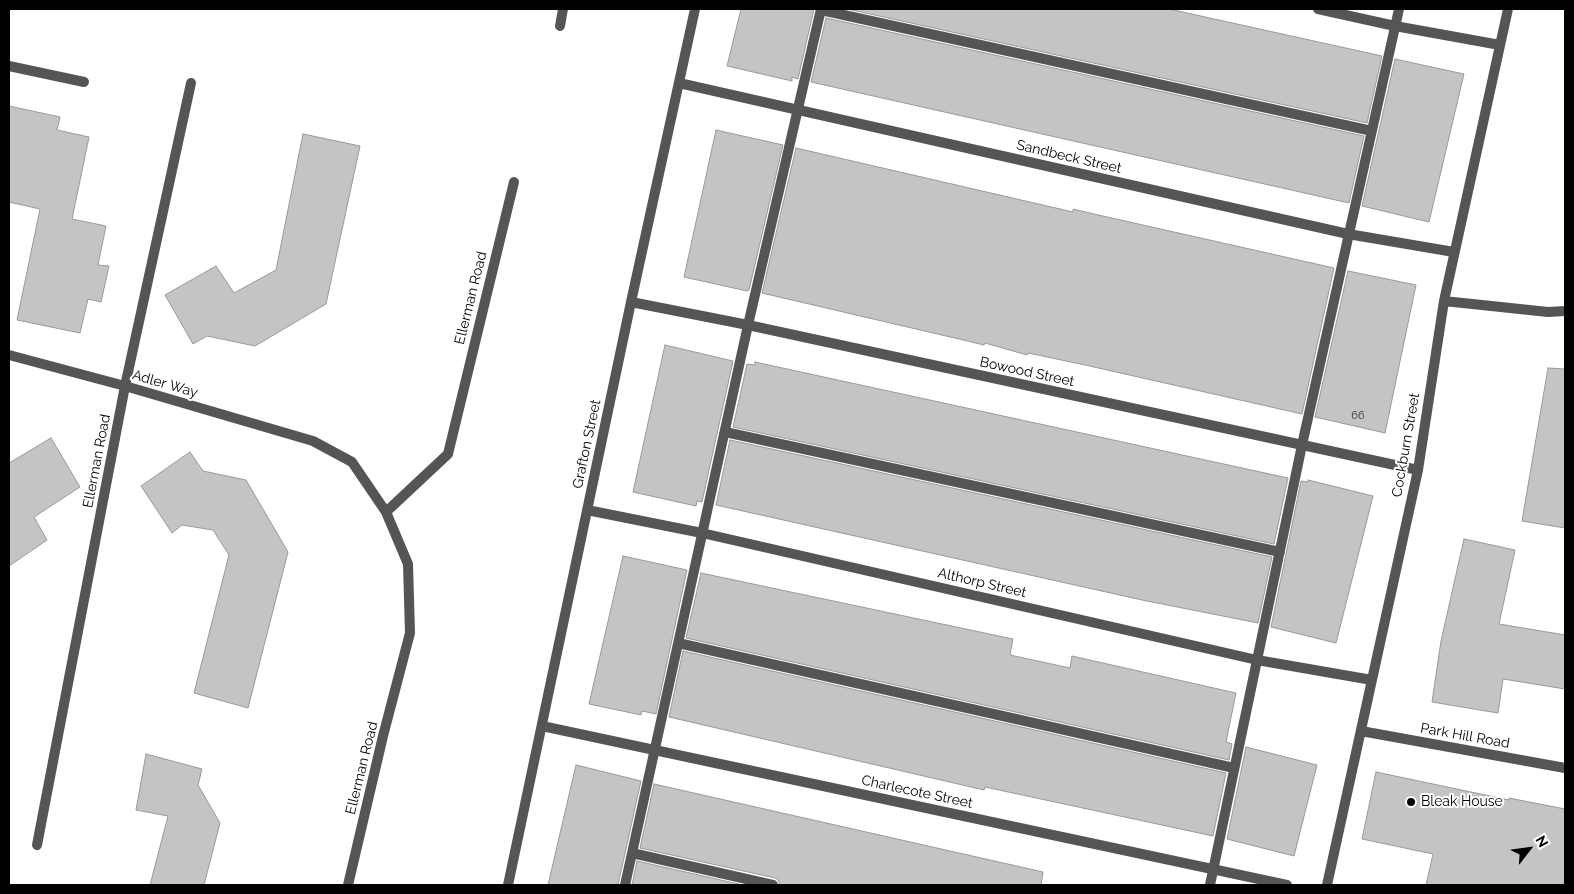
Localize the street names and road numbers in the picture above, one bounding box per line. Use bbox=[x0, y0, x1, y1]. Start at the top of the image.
street label: Sandbeck Street bbox=[1015, 137, 1123, 177]
street label: Ellerman Road bbox=[451, 250, 491, 346]
street label: Bowood Street bbox=[978, 354, 1076, 390]
street label: Adler Way bbox=[130, 367, 200, 401]
street label: Cockburn Street bbox=[1389, 392, 1423, 498]
street label: Grafton Street bbox=[569, 398, 605, 490]
street label: Ellerman Road bbox=[80, 413, 114, 509]
street label: Althorp Street bbox=[936, 565, 1028, 601]
street label: Ellerman Road bbox=[342, 720, 382, 816]
street label: Park Hill Road bbox=[1419, 720, 1511, 752]
street label: Charlecote Street bbox=[860, 772, 974, 812]

